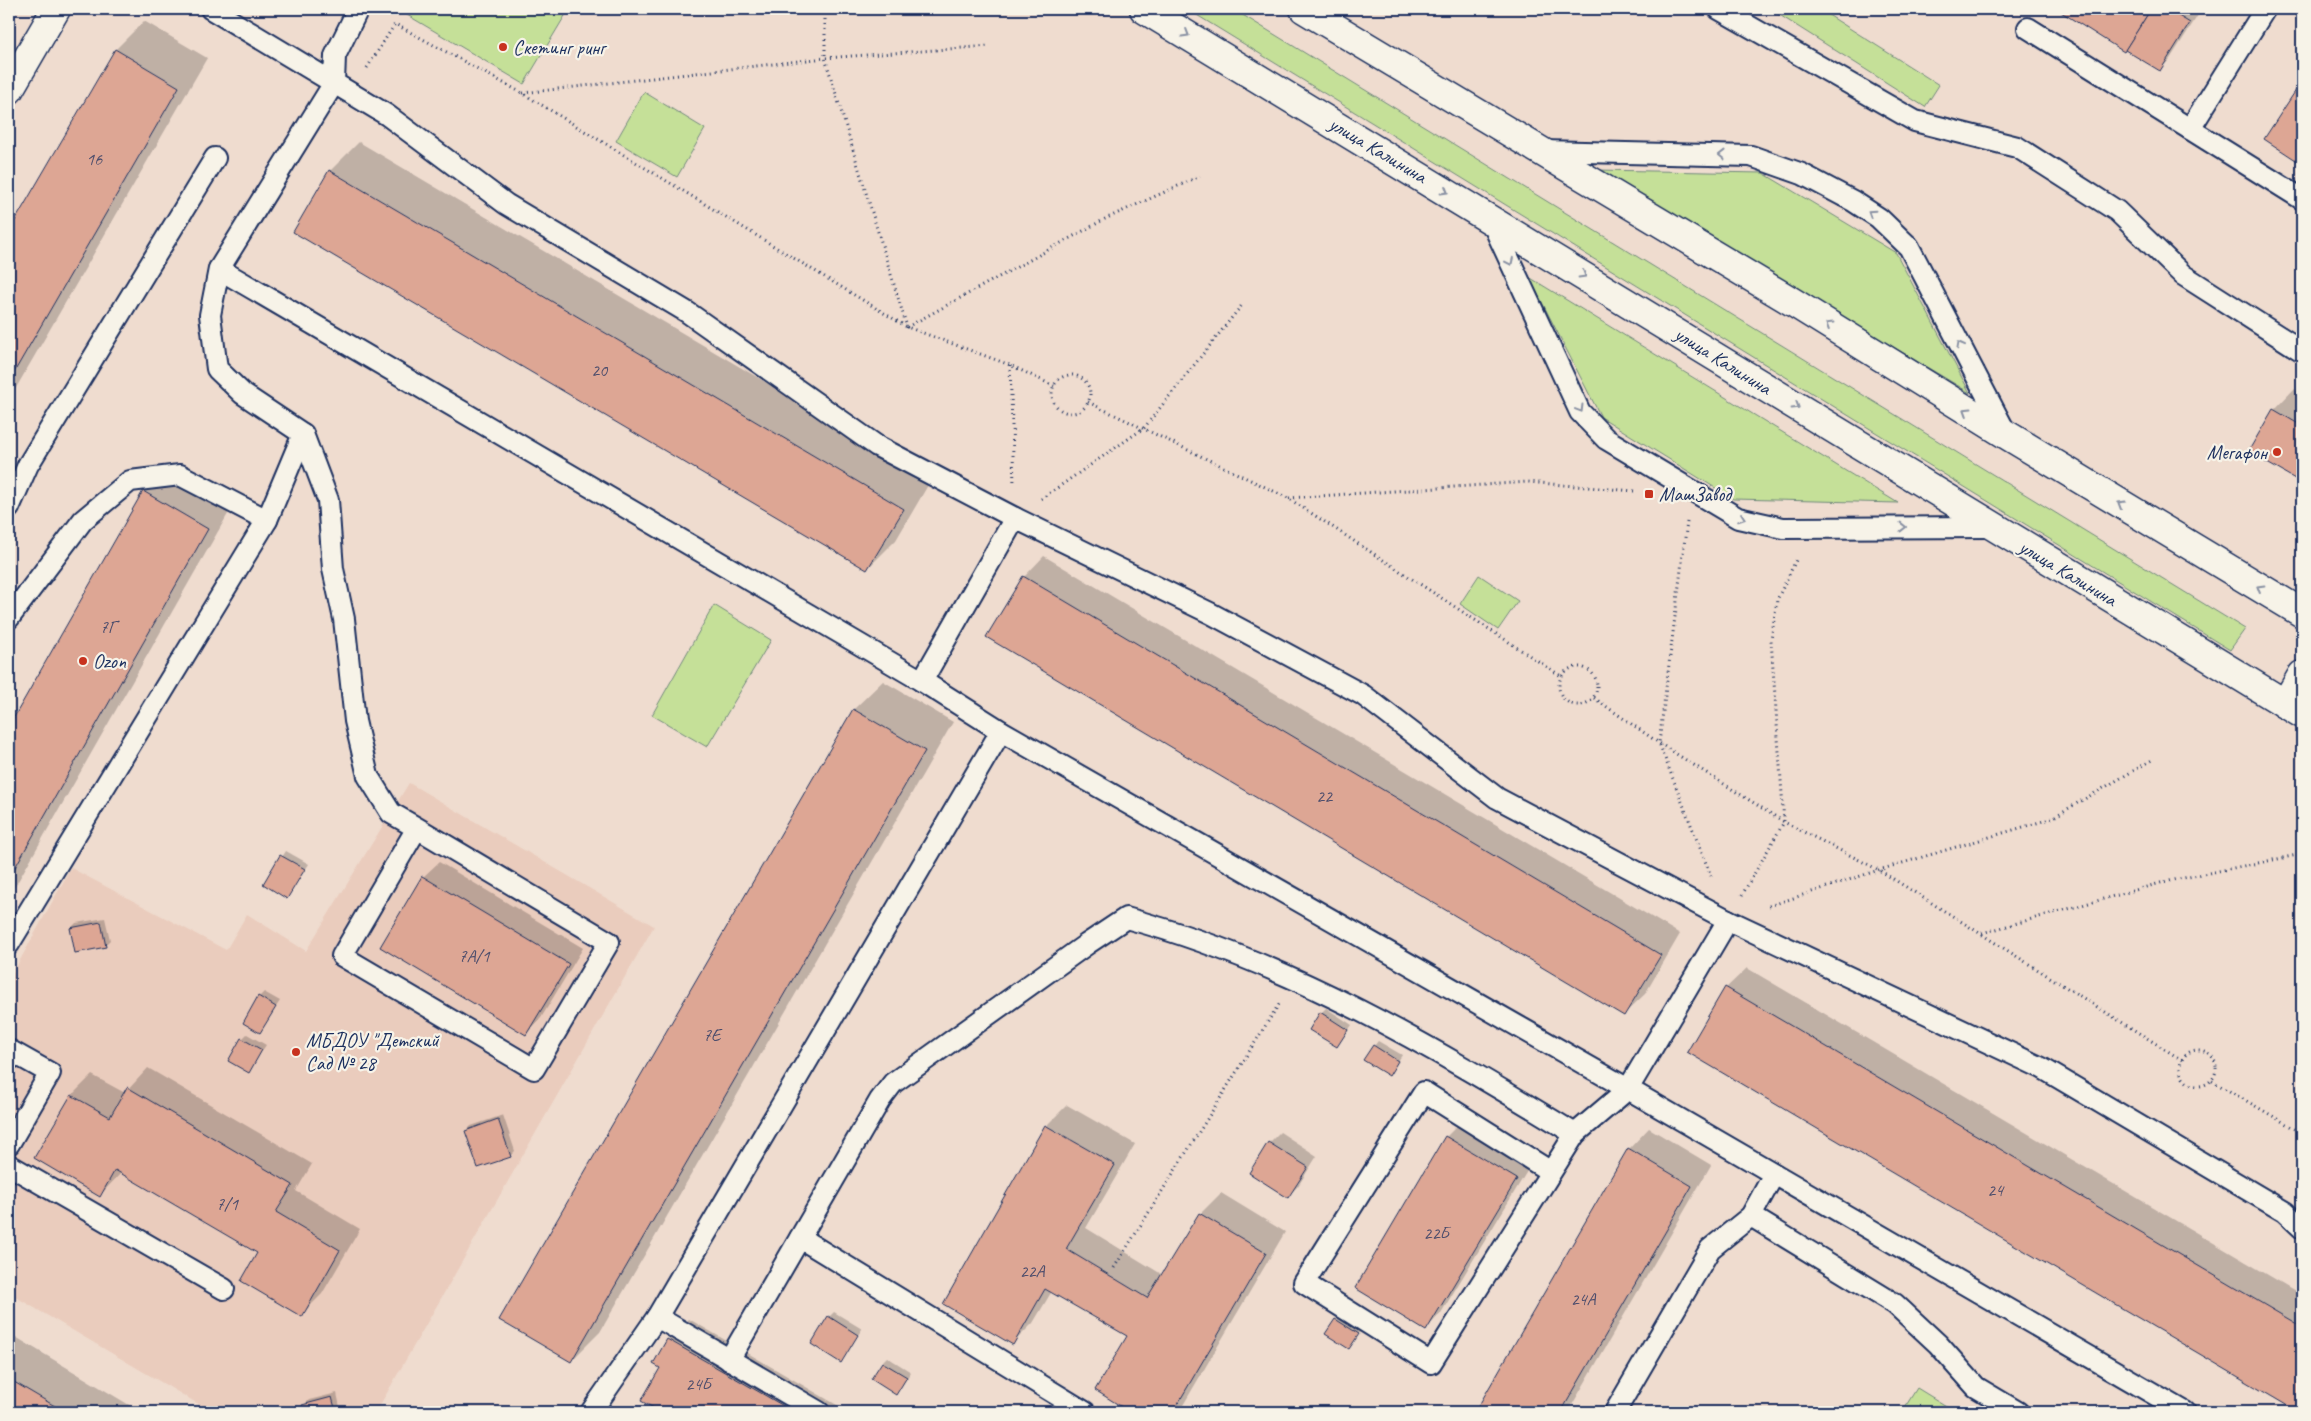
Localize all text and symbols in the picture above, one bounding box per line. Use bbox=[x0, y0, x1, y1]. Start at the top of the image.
one-way arrow bbox=[1180, 28, 1189, 37]
place label: Скетинг ринг bbox=[513, 35, 607, 60]
marker: Скетинг ринг bbox=[497, 41, 509, 53]
street label: улица Калинина bbox=[1324, 111, 1432, 189]
house number: 16 bbox=[86, 148, 103, 170]
one-way arrow bbox=[1717, 150, 1725, 161]
one-way arrow bbox=[1439, 184, 1448, 194]
one-way arrow bbox=[1867, 210, 1876, 219]
one-way arrow bbox=[1504, 257, 1514, 266]
one-way arrow bbox=[1578, 269, 1587, 279]
street label: улица Калинина bbox=[1669, 321, 1777, 401]
one-way arrow bbox=[1826, 322, 1835, 331]
one-way arrow bbox=[1956, 342, 1966, 351]
house number: 20 bbox=[591, 359, 609, 381]
one-way arrow bbox=[1791, 399, 1800, 409]
one-way arrow bbox=[1573, 403, 1583, 412]
one-way arrow bbox=[1964, 407, 1973, 417]
place label: Мегафон bbox=[2207, 440, 2269, 465]
marker: Мегафон bbox=[2271, 446, 2283, 458]
place label: МашЗавод bbox=[1659, 482, 1733, 507]
marker: МашЗавод bbox=[1643, 488, 1655, 500]
one-way arrow bbox=[2118, 501, 2127, 511]
one-way arrow bbox=[1737, 512, 1746, 522]
one-way arrow bbox=[1900, 522, 1907, 532]
street label: улица Калинина bbox=[2014, 534, 2122, 612]
one-way arrow bbox=[2257, 585, 2266, 595]
house number: 7Г bbox=[100, 616, 120, 638]
place label: Ozon bbox=[93, 649, 127, 674]
marker: Ozon bbox=[77, 655, 89, 667]
house number: 22 bbox=[1316, 785, 1334, 807]
house number: 7А/1 bbox=[458, 945, 490, 967]
house number: 7Е bbox=[703, 1024, 723, 1046]
place label: МБДОУ "Детский Сад № 28 bbox=[306, 1028, 441, 1076]
marker: МБДОУ "Детский Сад № 28 bbox=[290, 1046, 302, 1058]
house number: 24 bbox=[1987, 1179, 2005, 1201]
house number: 7/1 bbox=[216, 1193, 239, 1215]
house number: 22Б bbox=[1423, 1222, 1452, 1244]
house number: 22А bbox=[1019, 1260, 1046, 1282]
house number: 24А bbox=[1570, 1288, 1597, 1310]
house number: 24Б bbox=[685, 1373, 714, 1395]

